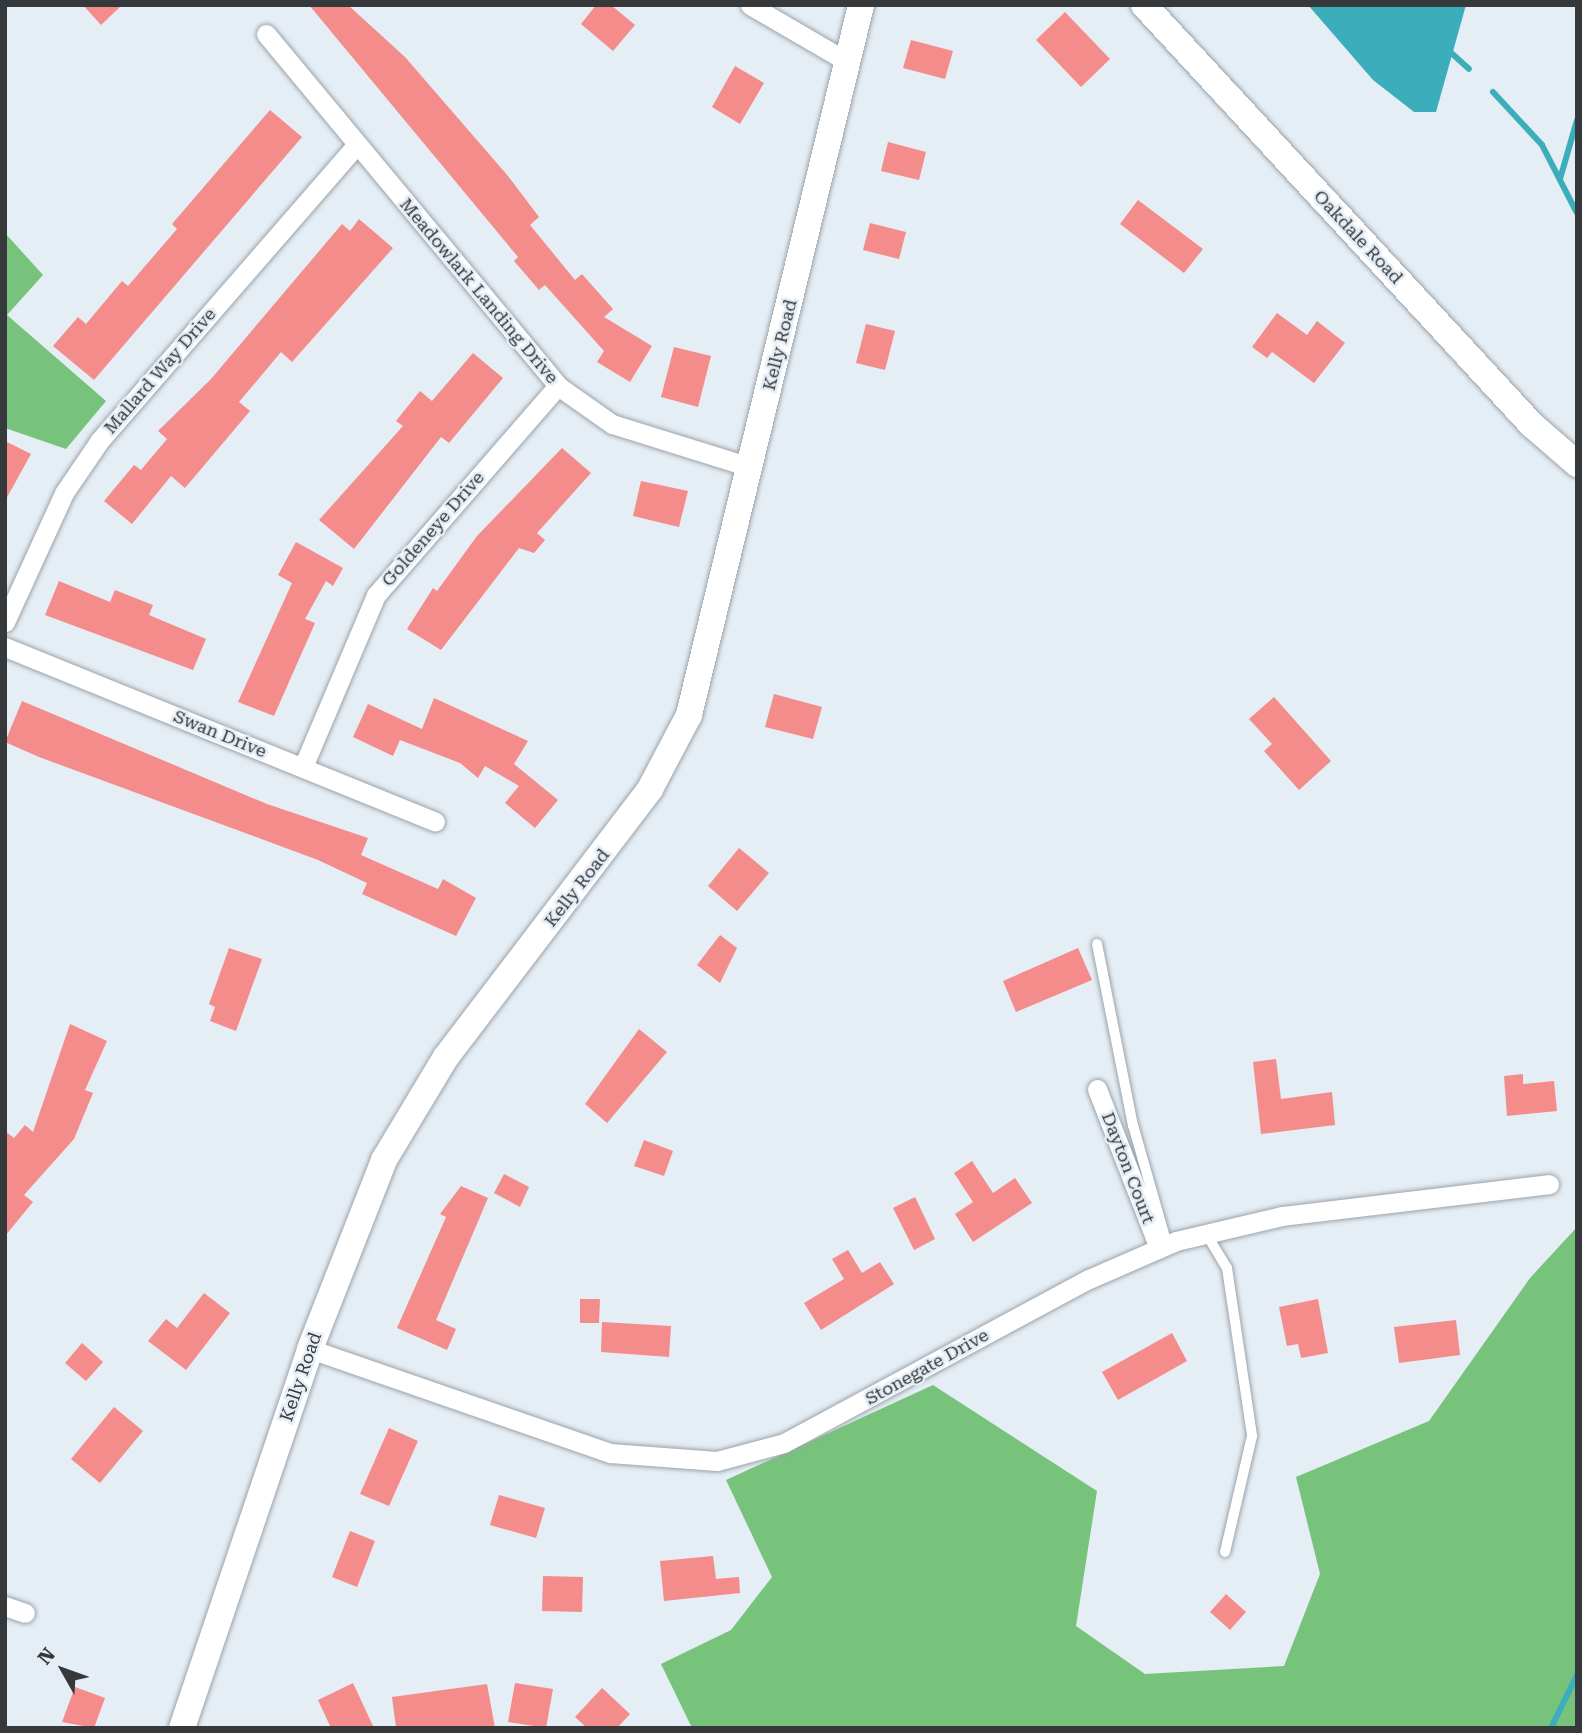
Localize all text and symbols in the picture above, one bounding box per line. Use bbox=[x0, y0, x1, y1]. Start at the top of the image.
street label: Oakdale Road bbox=[1309, 186, 1407, 288]
street label: Meadowlark Landing Drive bbox=[395, 194, 563, 388]
street label: Kelly Road bbox=[758, 297, 802, 393]
street label: Mallard Way Drive bbox=[99, 304, 221, 438]
street label: Goldeneye Drive bbox=[377, 467, 489, 591]
street label: Swan Drive bbox=[170, 705, 270, 763]
street label: Kelly Road bbox=[540, 845, 614, 931]
street label: Dayton Court bbox=[1097, 1109, 1159, 1227]
street label: Stonegate Drive bbox=[862, 1324, 992, 1410]
street label: Kelly Road bbox=[276, 1330, 326, 1424]
north arrow bbox=[28, 1635, 98, 1705]
text: N bbox=[33, 1643, 60, 1669]

